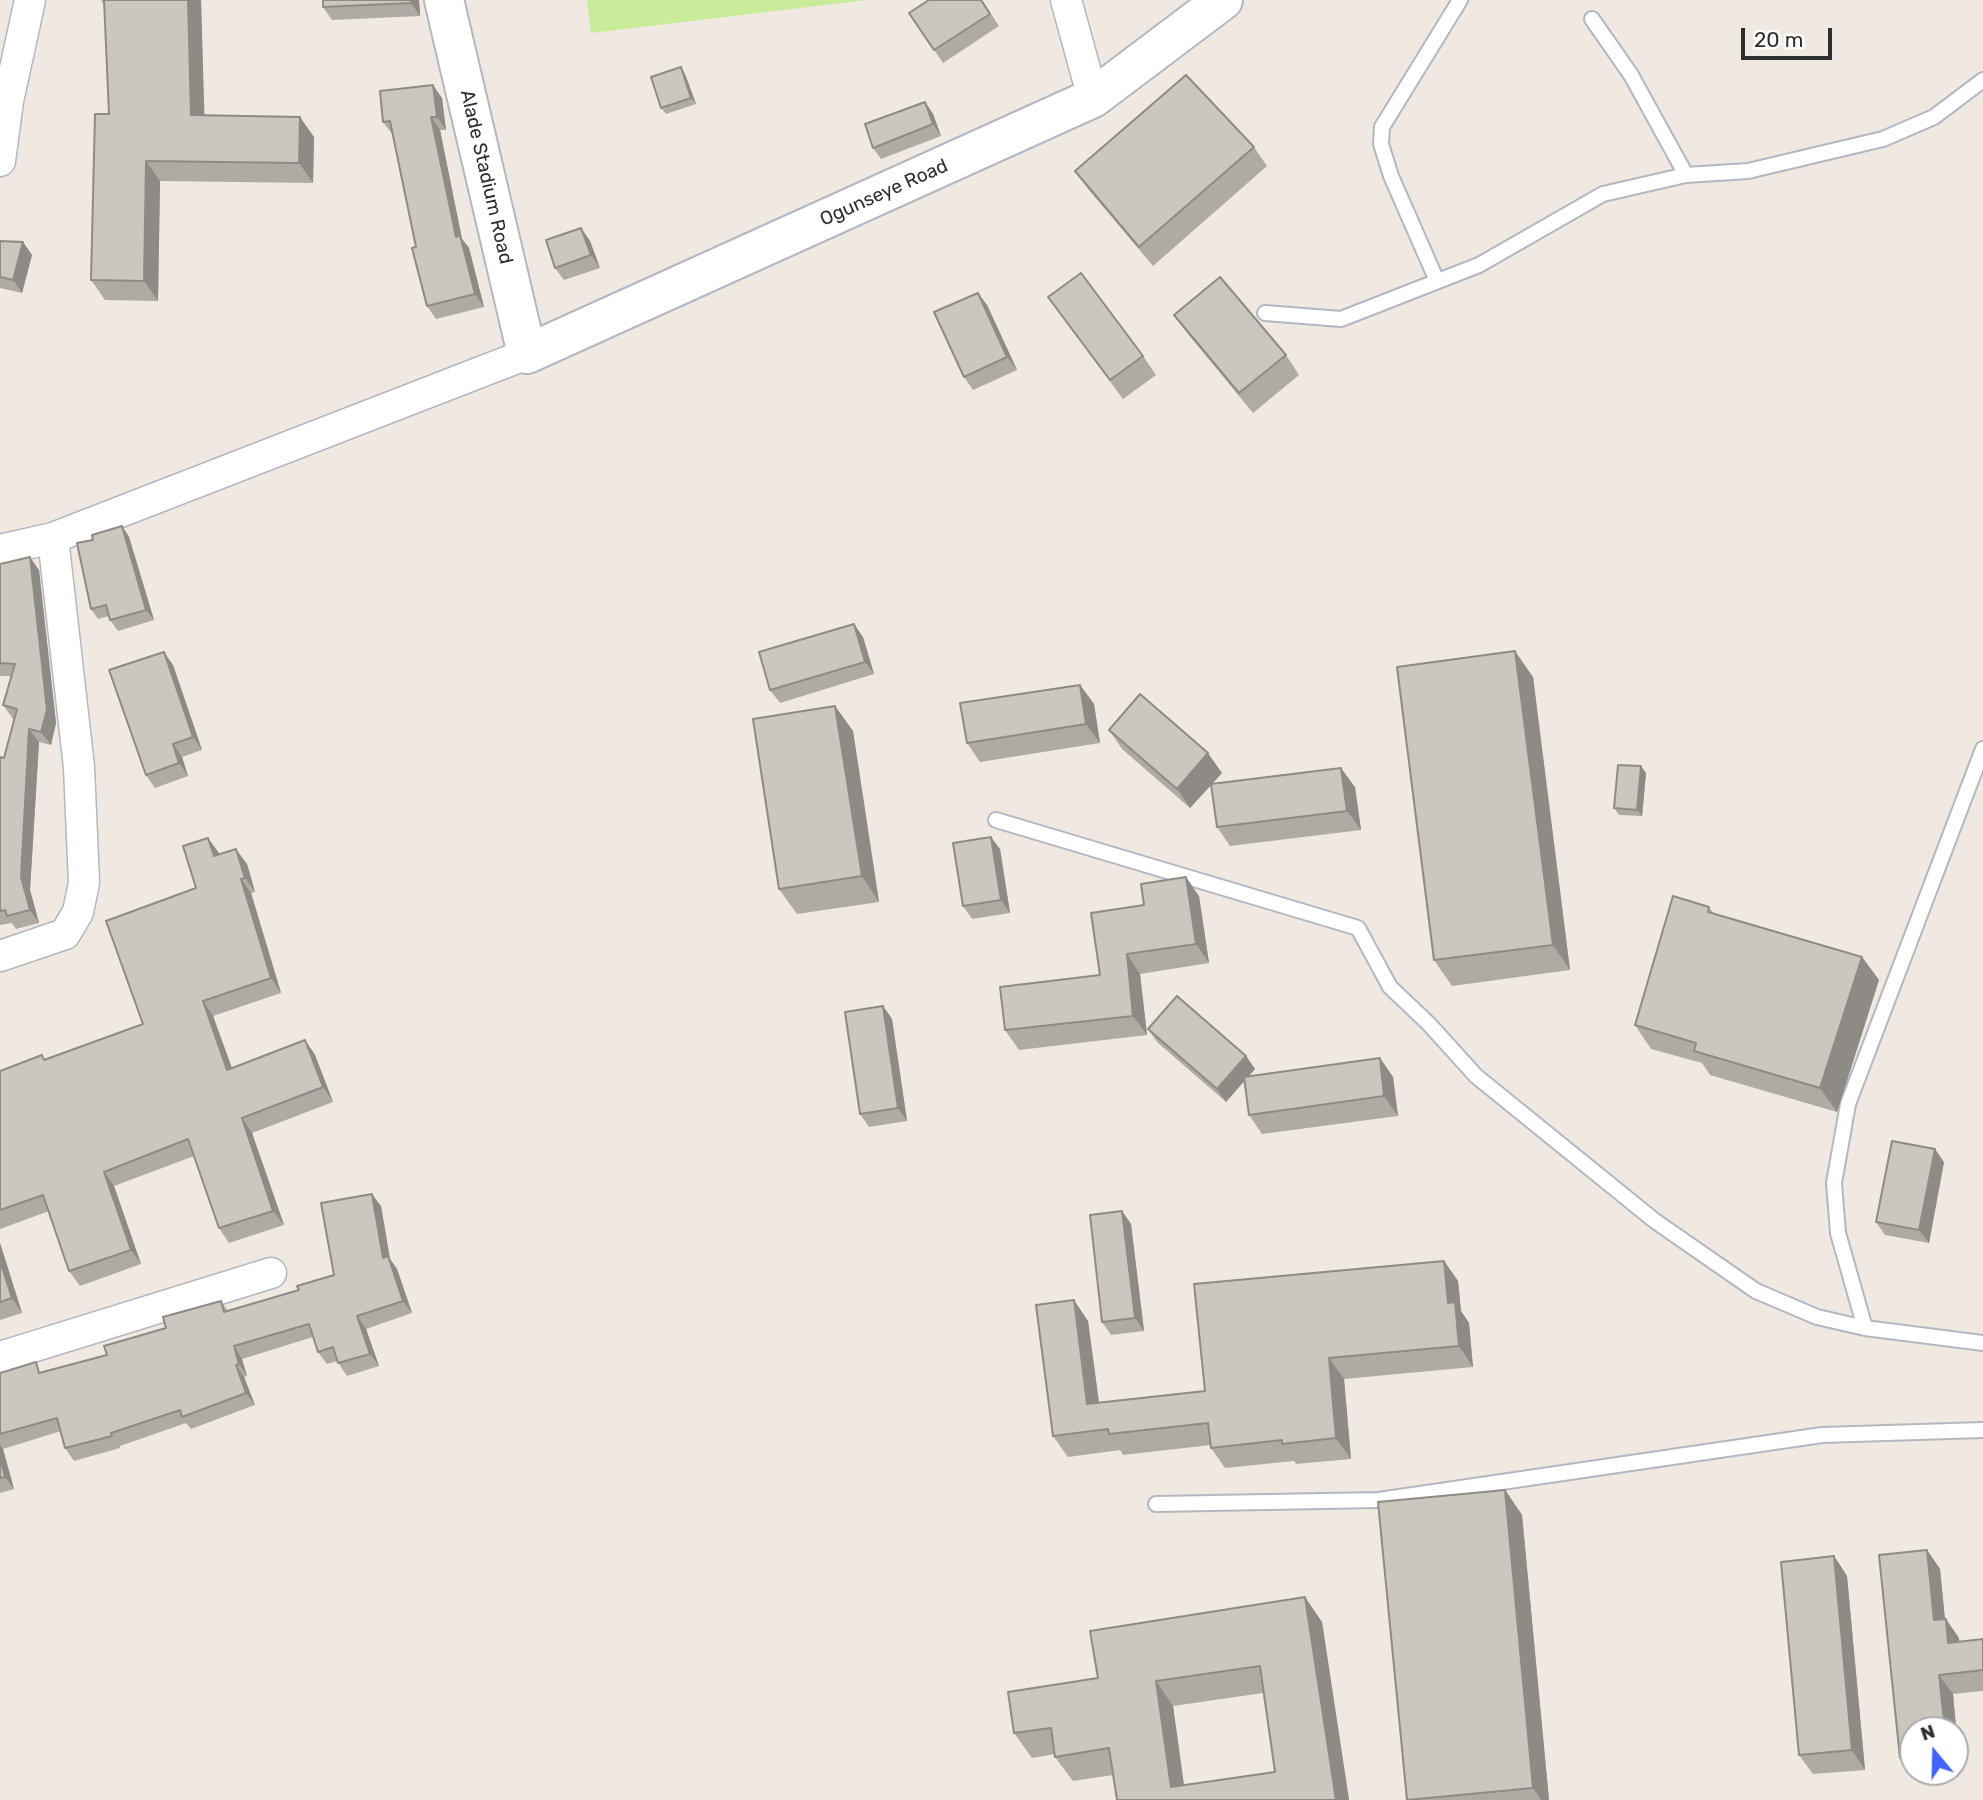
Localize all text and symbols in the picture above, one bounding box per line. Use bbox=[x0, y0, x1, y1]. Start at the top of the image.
scale bar bbox=[1745, 14, 1836, 58]
text: 20 m bbox=[1754, 27, 1803, 52]
street label: Alade Stadium Road bbox=[455, 88, 517, 266]
street label: Ogunseye Road bbox=[817, 155, 951, 231]
north arrow bbox=[1899, 1716, 1969, 1786]
text: N bbox=[1917, 1719, 1938, 1746]

